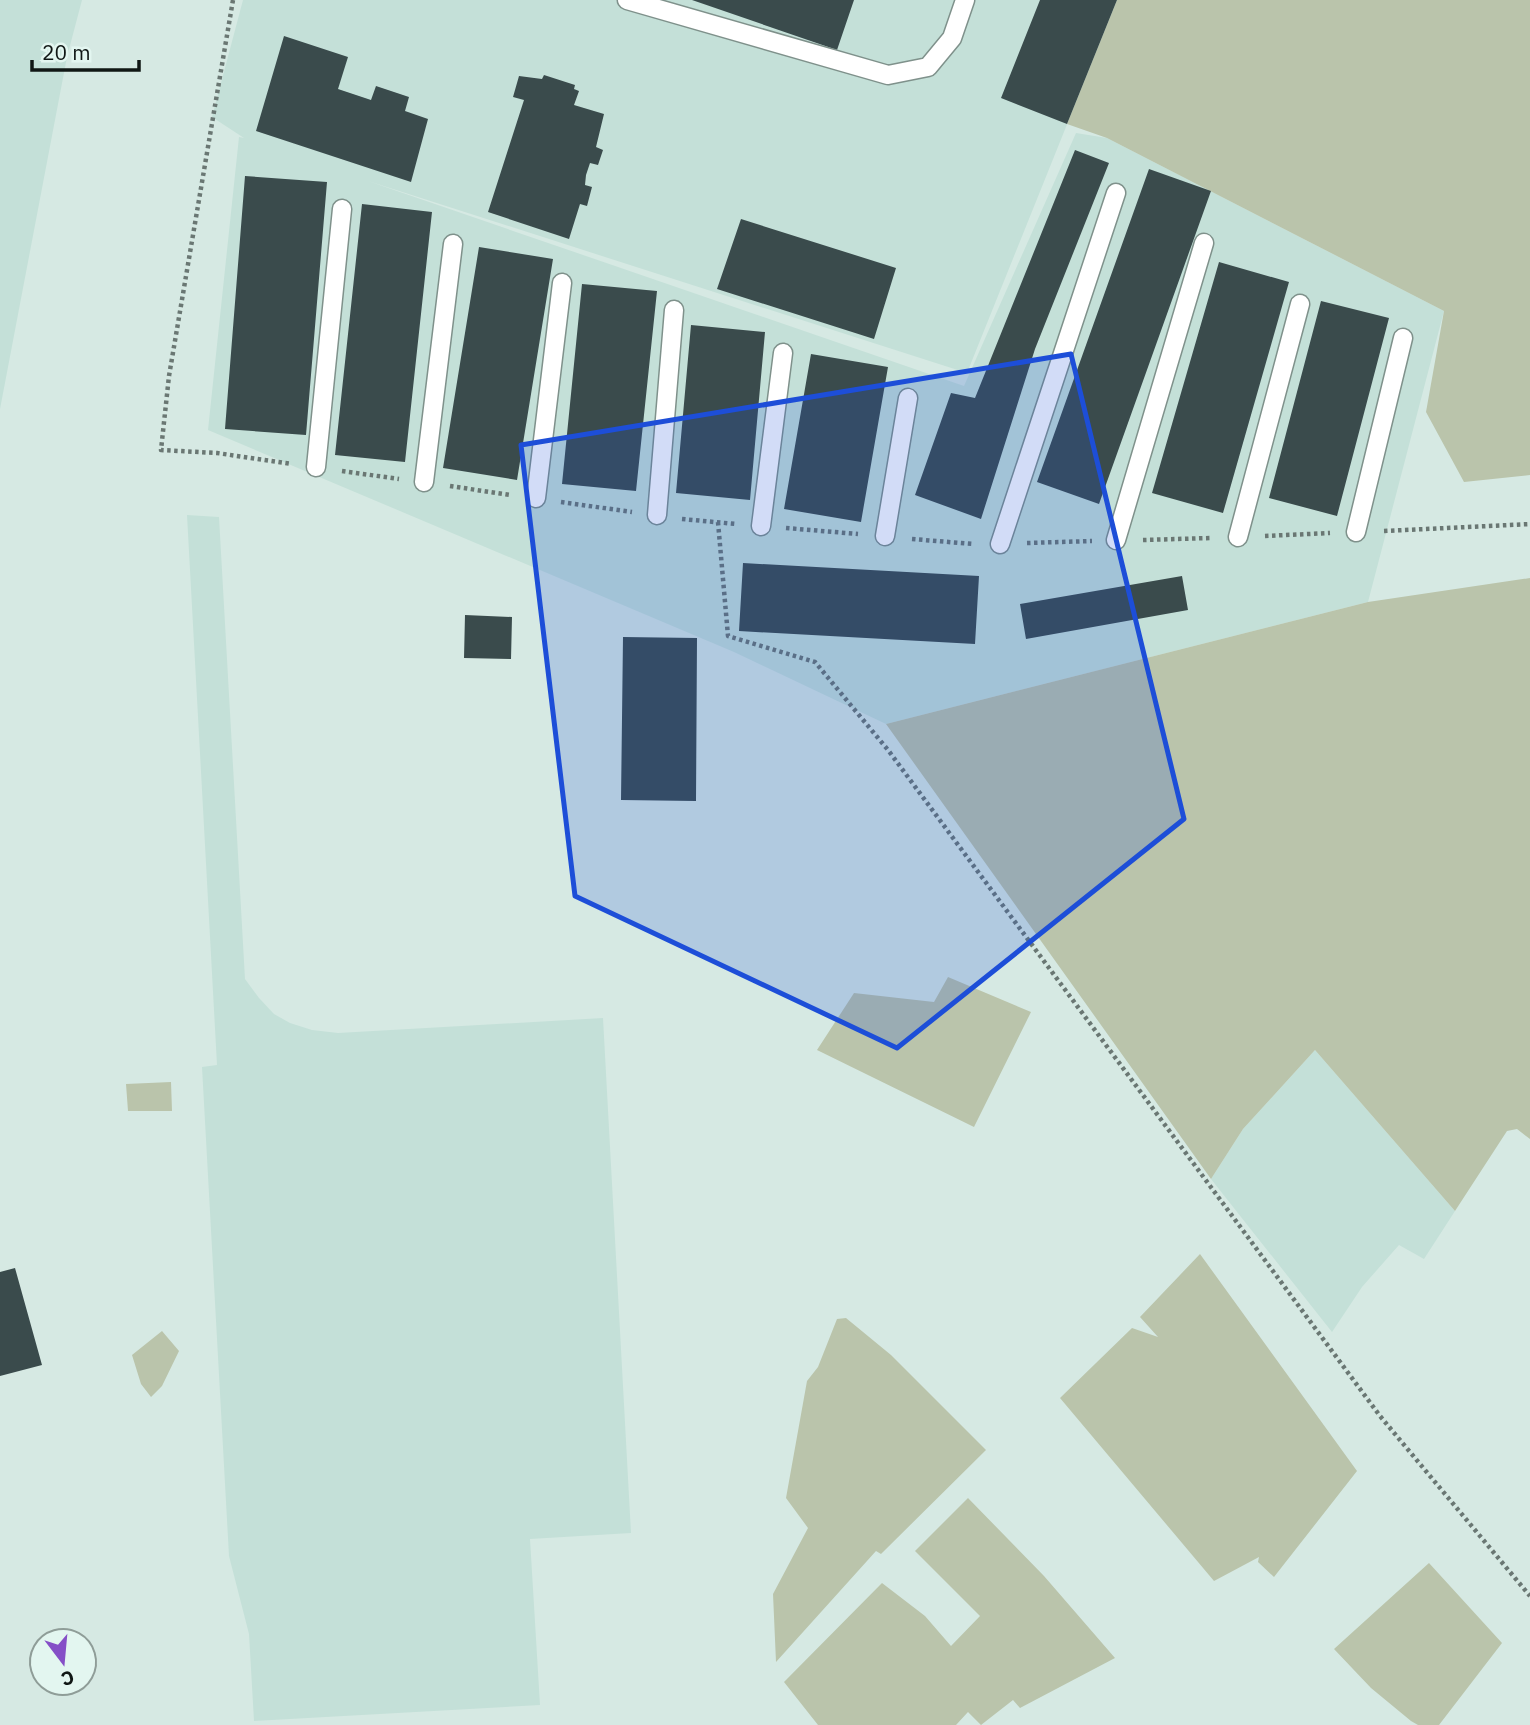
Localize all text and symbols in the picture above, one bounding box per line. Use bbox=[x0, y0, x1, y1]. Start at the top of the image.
scale bar bbox=[32, 28, 138, 72]
text: 20 m bbox=[42, 38, 91, 66]
north arrow bbox=[28, 1627, 98, 1697]
text: С bbox=[58, 1665, 77, 1692]

